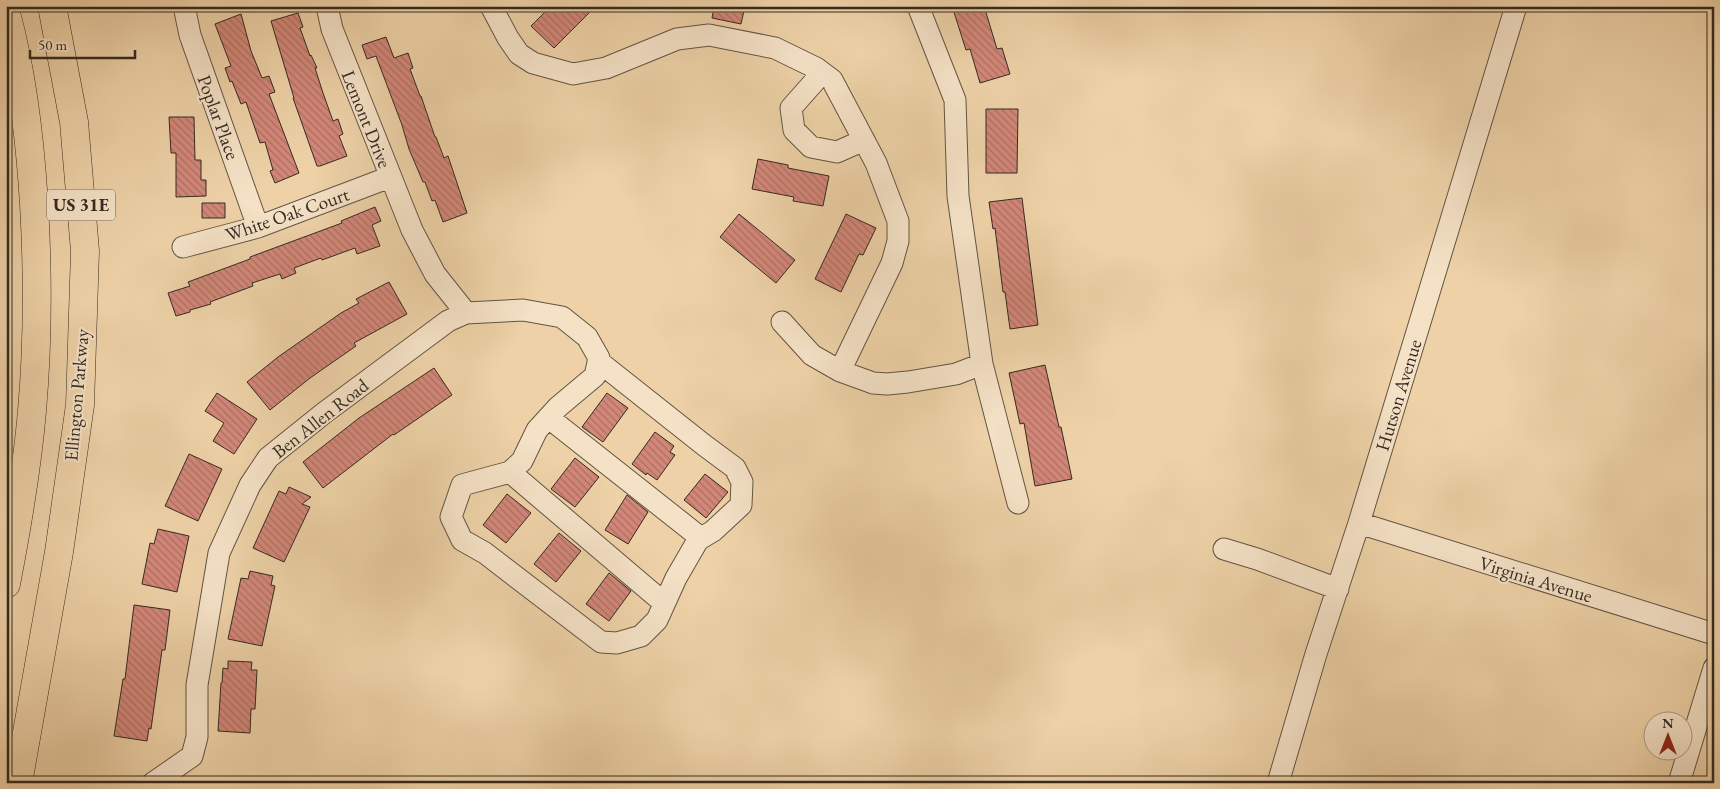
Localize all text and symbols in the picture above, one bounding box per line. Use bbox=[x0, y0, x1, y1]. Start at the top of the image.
scale bar bbox=[30, 28, 135, 60]
text: 50 m bbox=[38, 35, 67, 54]
street label: Lemont Drive bbox=[336, 67, 397, 172]
street label: Poplar Place bbox=[192, 71, 245, 163]
street label: White Oak Court bbox=[222, 182, 352, 247]
road number: US 31E bbox=[47, 190, 115, 220]
street label: Ellington Parkway bbox=[58, 327, 95, 462]
street label: Hutson Avenue bbox=[1370, 336, 1427, 454]
street label: Ben Allen Road bbox=[267, 373, 374, 464]
street label: Virginia Avenue bbox=[1476, 550, 1595, 609]
north arrow bbox=[1642, 712, 1692, 762]
text: N bbox=[1662, 714, 1674, 732]

